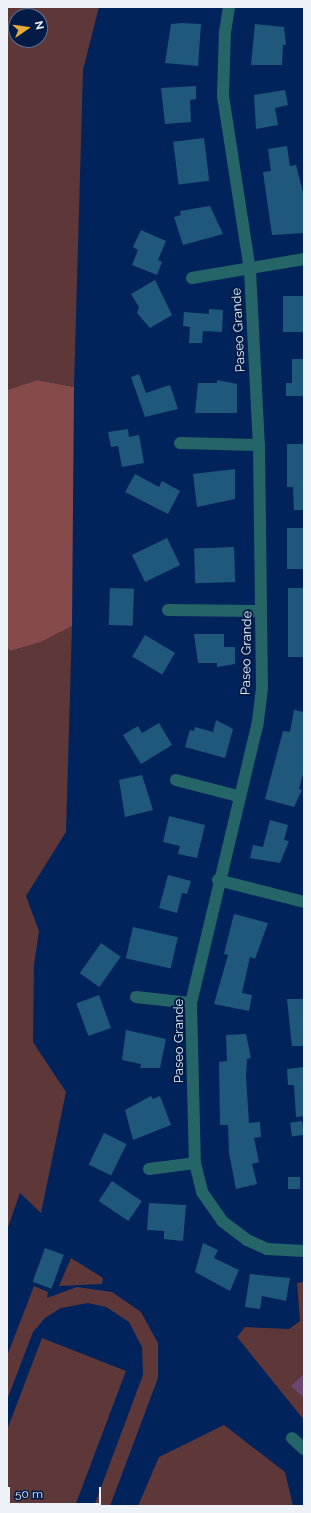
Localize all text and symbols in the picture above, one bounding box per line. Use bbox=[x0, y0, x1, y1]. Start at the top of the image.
north arrow bbox=[8, 8, 48, 48]
text: N bbox=[32, 20, 46, 31]
street label: Paseo Grande bbox=[229, 288, 249, 372]
street label: Paseo Grande bbox=[238, 611, 256, 695]
street label: Paseo Grande bbox=[171, 999, 187, 1083]
scale bar bbox=[10, 1479, 103, 1505]
text: 50 m bbox=[15, 1487, 43, 1501]

